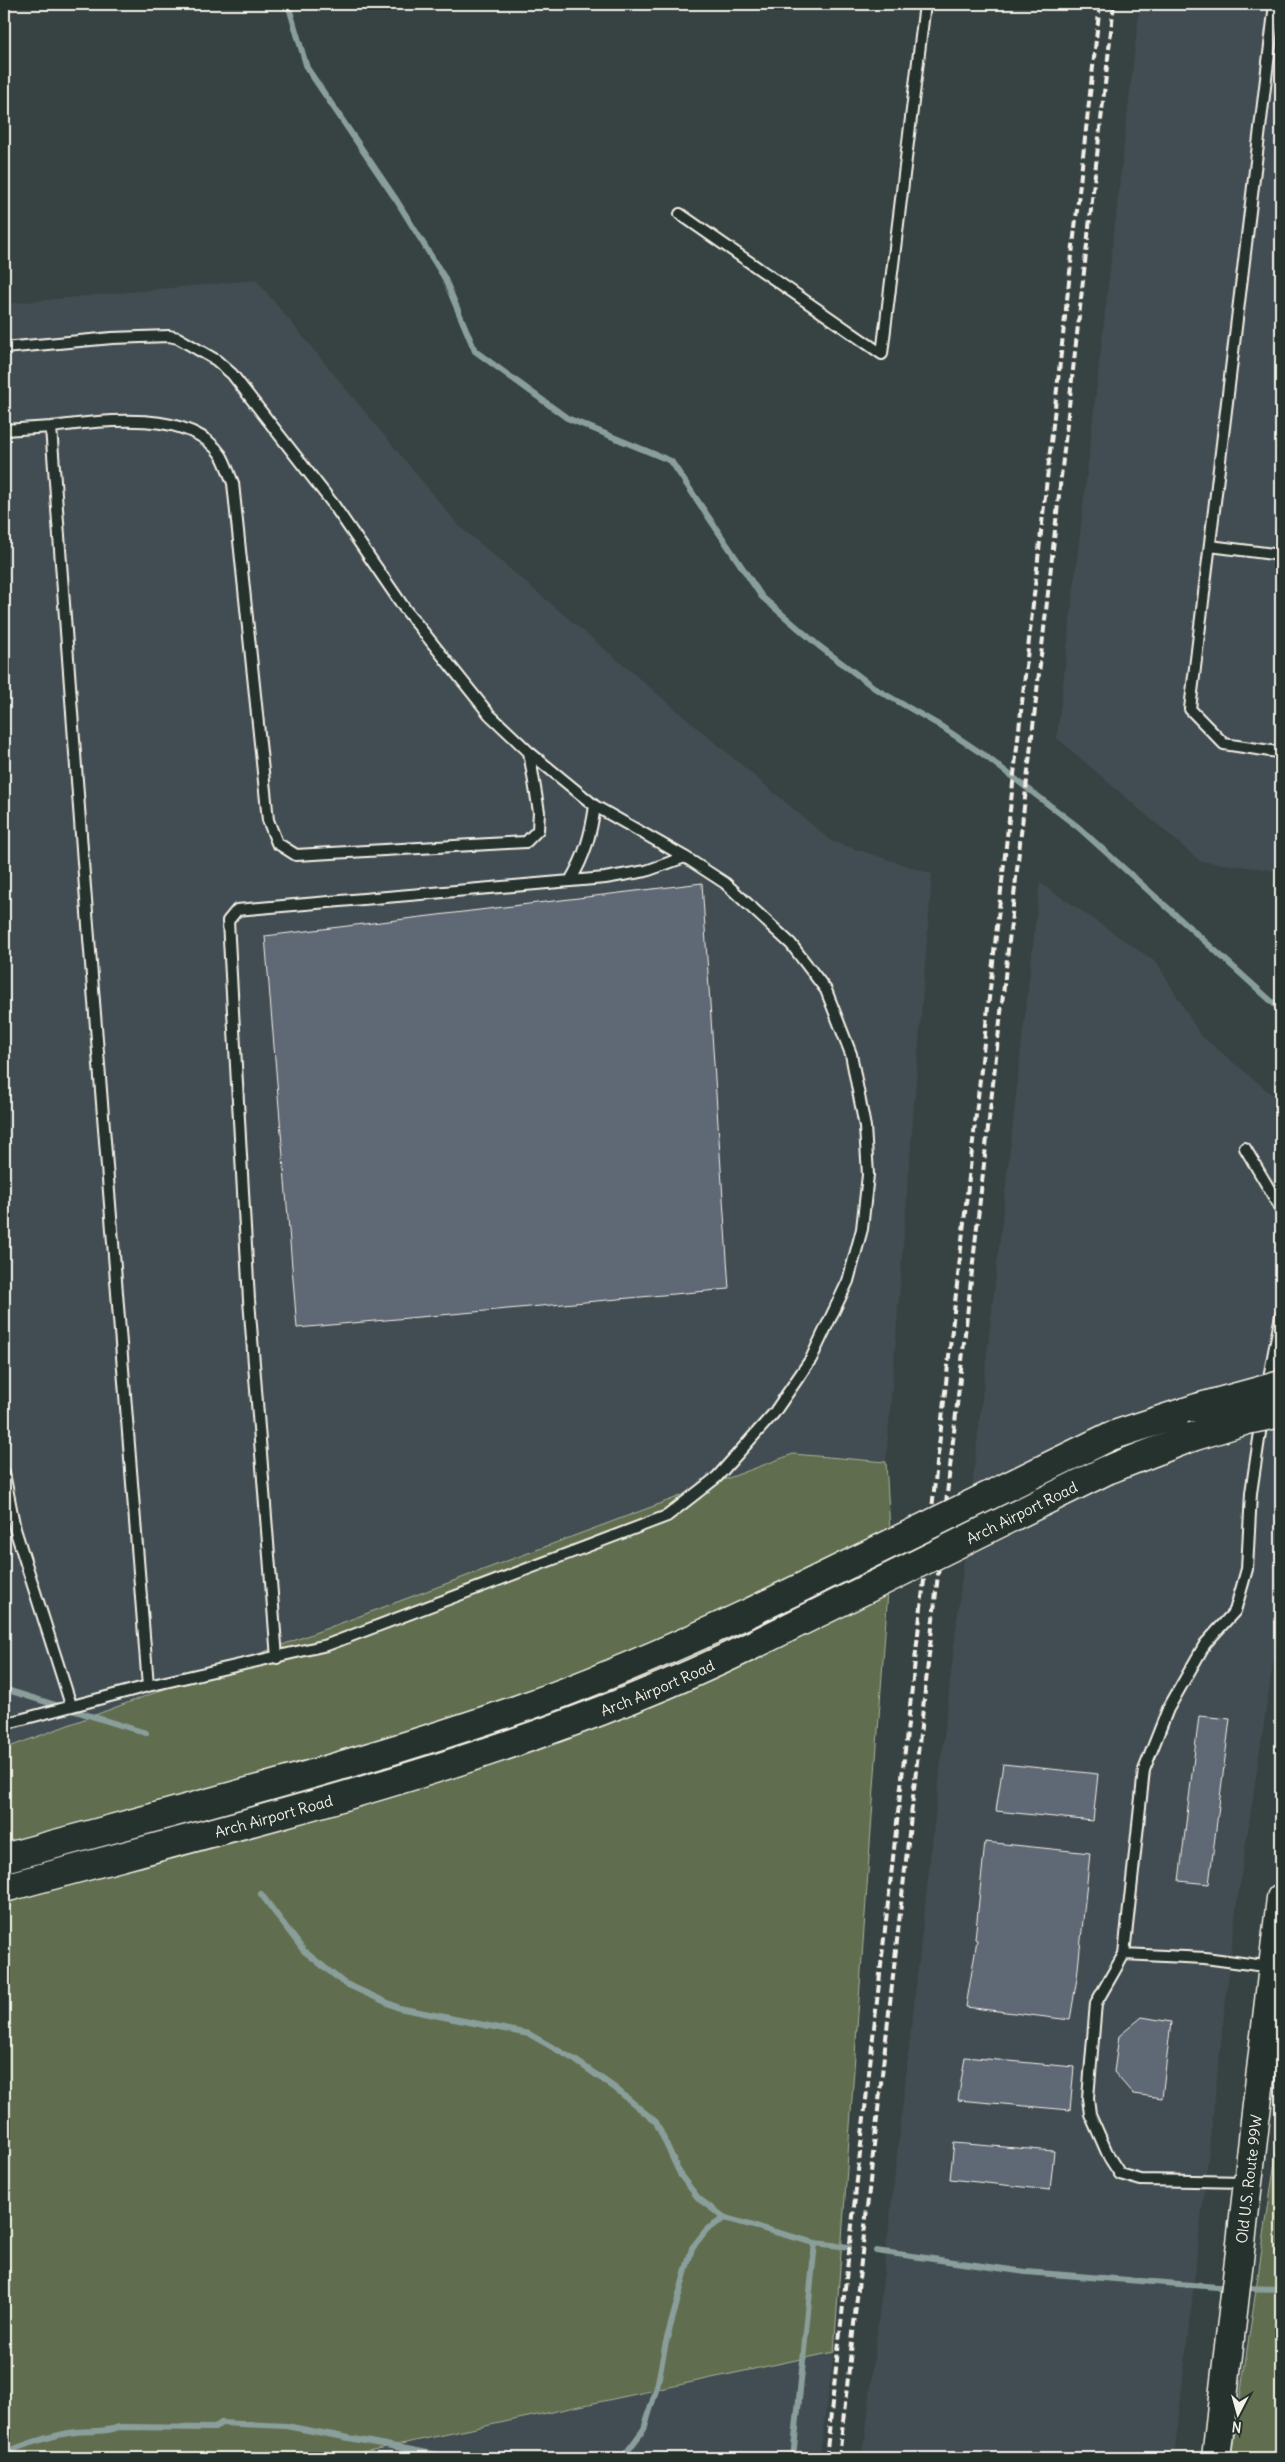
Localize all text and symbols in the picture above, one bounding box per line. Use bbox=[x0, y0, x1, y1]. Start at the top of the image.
street label: Arch Airport Road bbox=[963, 1477, 1080, 1548]
street label: Arch Airport Road bbox=[598, 1655, 717, 1720]
street label: Arch Airport Road bbox=[212, 1790, 335, 1841]
street label: Old U.S. Route 99W bbox=[1231, 2113, 1265, 2244]
north arrow bbox=[1212, 2390, 1262, 2440]
text: N bbox=[1231, 2417, 1242, 2436]

